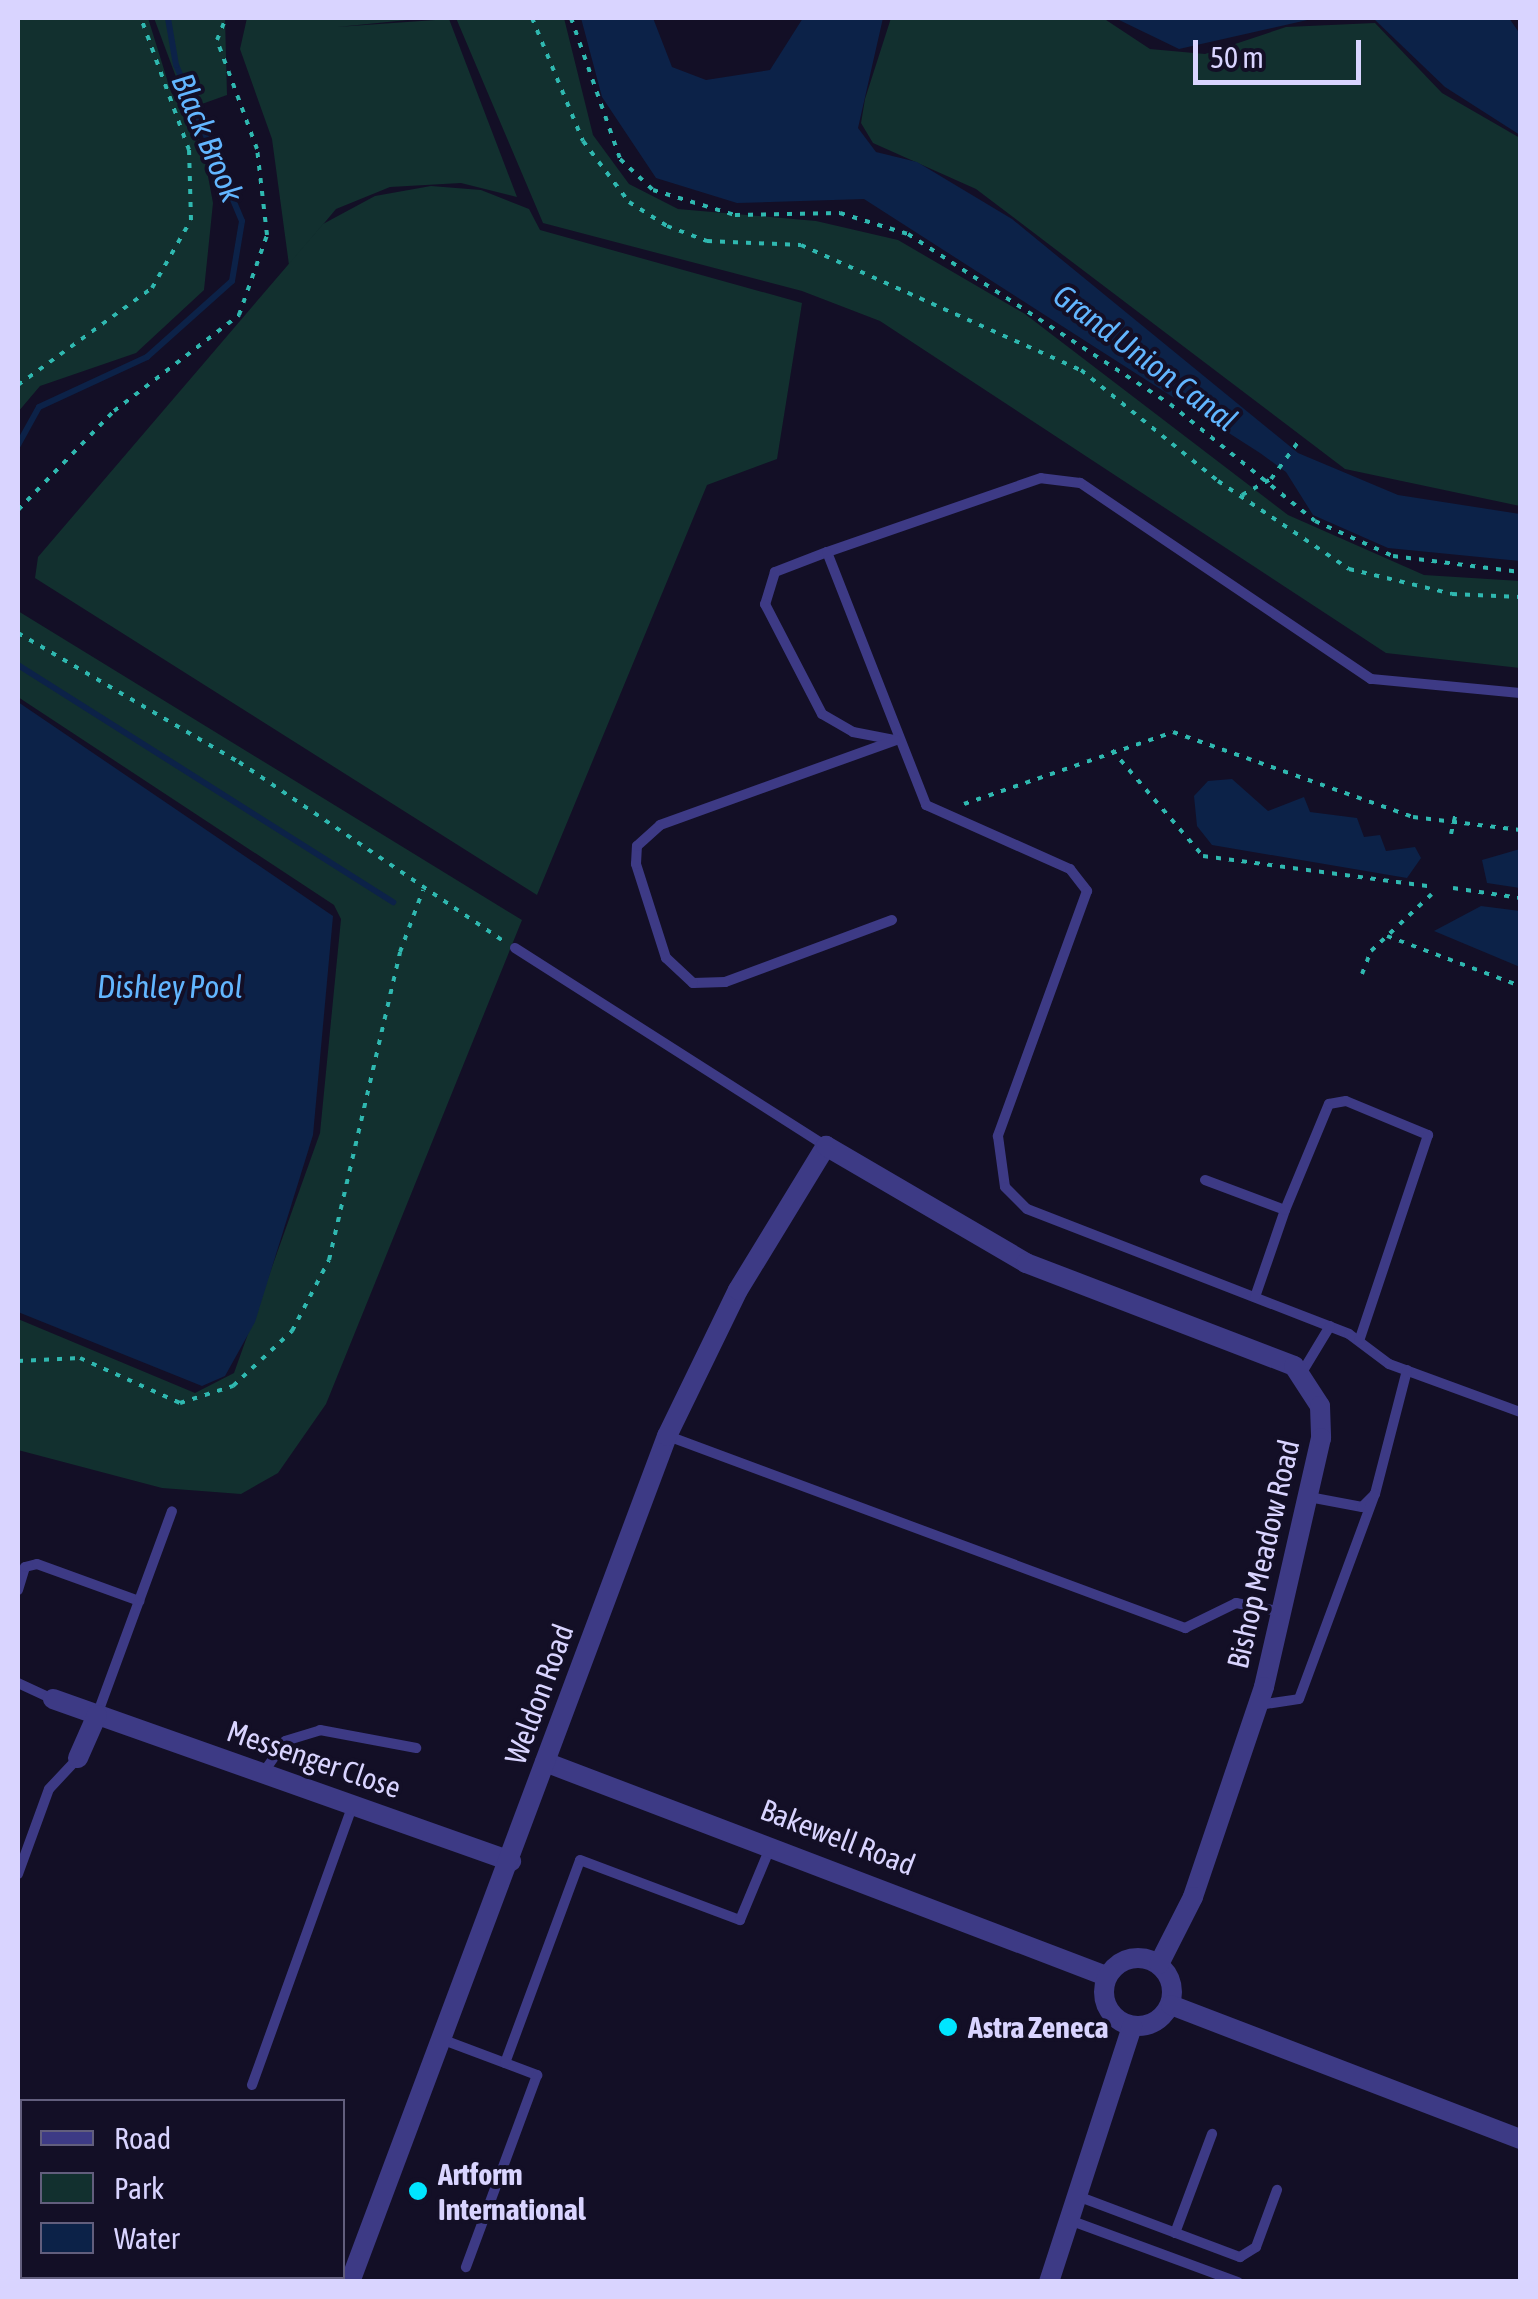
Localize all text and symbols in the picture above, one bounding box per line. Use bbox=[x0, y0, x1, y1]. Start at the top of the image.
scale bar bbox=[1198, 20, 1366, 82]
text: 50 m bbox=[1210, 40, 1264, 74]
water label: Black Brook bbox=[163, 68, 251, 208]
water label: Grand Union Canal bbox=[1045, 276, 1245, 440]
water label: Dishley Pool bbox=[97, 968, 243, 1006]
street label: Bishop Meadow Road bbox=[1219, 1436, 1307, 1672]
street label: Weldon Road bbox=[497, 1619, 581, 1769]
street label: Messenger Close bbox=[222, 1712, 406, 1806]
street label: Bakewell Road bbox=[756, 1791, 920, 1883]
place label: Astra Zeneca bbox=[968, 2009, 1108, 2045]
marker: Astra Zeneca bbox=[937, 2016, 959, 2038]
legend bbox=[20, 2099, 345, 2279]
text: Road bbox=[114, 2121, 171, 2155]
place label: Artform International bbox=[438, 2156, 586, 2226]
text: Park bbox=[114, 2171, 164, 2205]
marker: Artform International bbox=[407, 2180, 429, 2202]
text: Water bbox=[114, 2221, 180, 2255]

